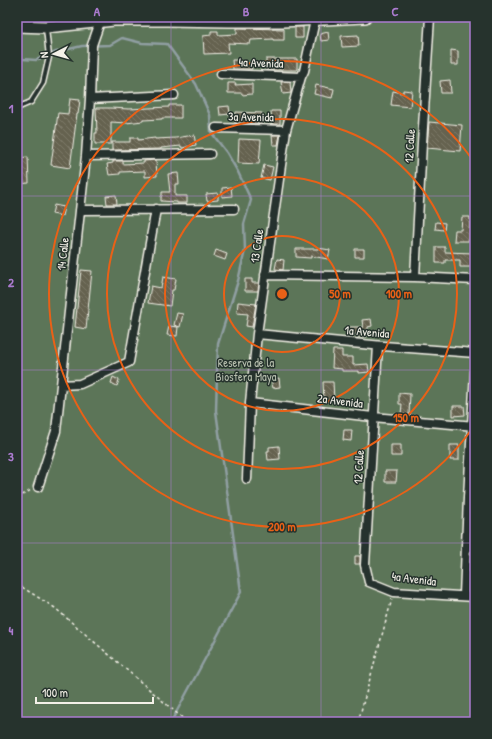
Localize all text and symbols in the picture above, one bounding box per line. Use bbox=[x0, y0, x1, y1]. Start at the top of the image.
text: A bbox=[94, 2, 101, 20]
text: B bbox=[243, 2, 250, 20]
text: C bbox=[391, 2, 399, 20]
north arrow bbox=[34, 34, 74, 74]
text: N bbox=[37, 51, 51, 59]
street label: 4a Avenida bbox=[238, 53, 284, 72]
text: 1 bbox=[9, 99, 14, 117]
street label: 3a Avenida bbox=[228, 108, 274, 125]
street label: 12 Calle bbox=[400, 128, 419, 163]
street label: 13 Calle bbox=[246, 228, 267, 264]
street label: 14 Calle bbox=[52, 237, 73, 271]
text: 2 bbox=[8, 273, 15, 291]
text: 50 m bbox=[329, 285, 351, 302]
text: 100 m bbox=[386, 285, 412, 302]
centre of rings bbox=[275, 287, 289, 301]
street label: 1a Avenida bbox=[344, 321, 390, 342]
park label: Reserva de la Biosfera Maya bbox=[215, 354, 277, 385]
street label: 2a Avenida bbox=[316, 389, 364, 412]
text: 150 m bbox=[393, 409, 419, 426]
text: 3 bbox=[8, 447, 14, 465]
street label: 12 Calle bbox=[349, 449, 368, 484]
text: 200 m bbox=[268, 518, 296, 535]
street label: 4a Avenida bbox=[391, 567, 438, 590]
text: 4 bbox=[9, 621, 14, 639]
scale bar bbox=[36, 679, 153, 705]
text: 100 m bbox=[42, 684, 68, 701]

